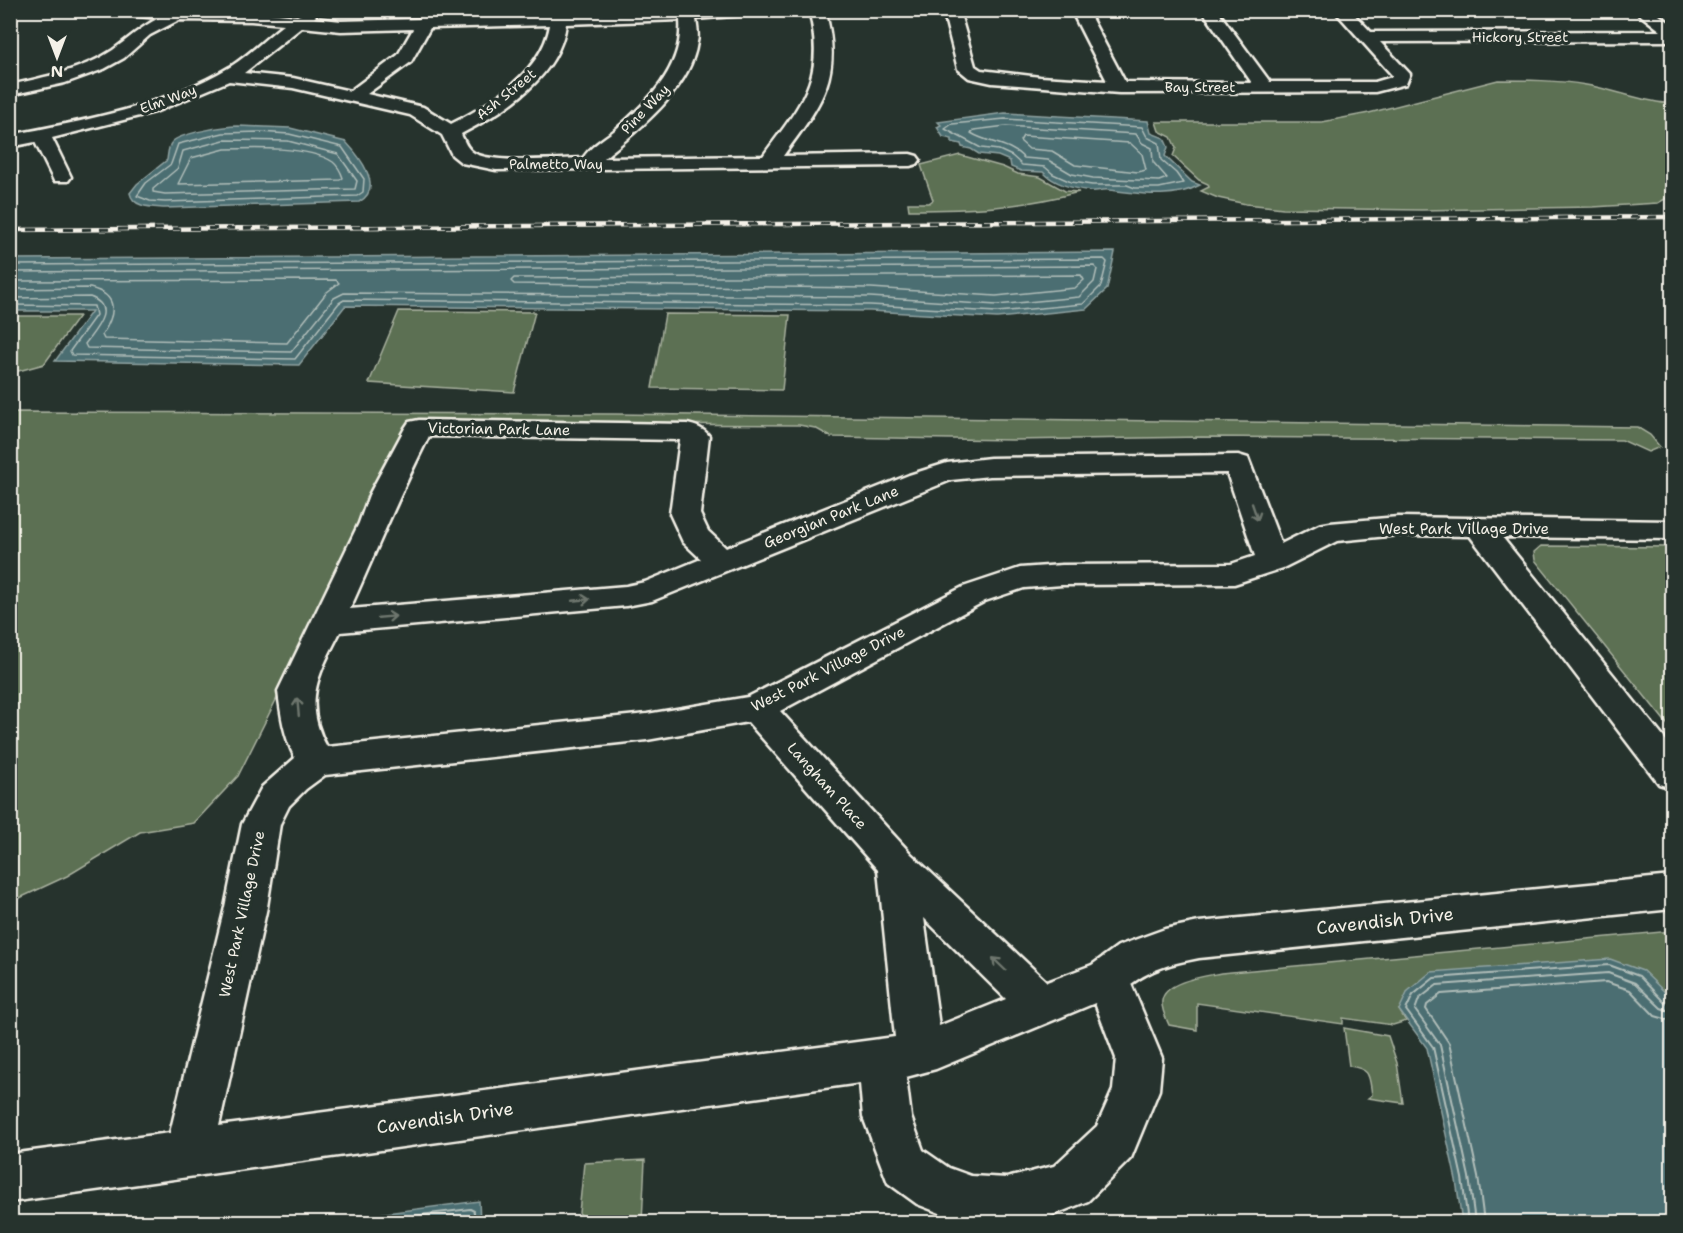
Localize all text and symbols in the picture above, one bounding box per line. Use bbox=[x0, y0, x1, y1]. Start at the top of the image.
north arrow bbox=[27, 27, 87, 87]
street label: Hickory Street bbox=[1472, 28, 1568, 46]
text: N bbox=[51, 61, 63, 82]
street label: Ash Street bbox=[473, 65, 539, 123]
street label: Bay Street bbox=[1165, 78, 1235, 96]
street label: Elm Way bbox=[137, 80, 199, 118]
street label: Pine Way bbox=[617, 80, 673, 138]
street label: Palmetto Way bbox=[509, 155, 603, 173]
street label: Victorian Park Lane bbox=[427, 418, 571, 440]
street label: Georgian Park Lane bbox=[761, 481, 901, 553]
one-way arrow bbox=[1250, 502, 1261, 521]
street label: West Park Village Drive bbox=[1379, 519, 1549, 539]
one-way arrow bbox=[570, 594, 590, 605]
one-way arrow bbox=[376, 611, 396, 622]
street label: West Park Village Drive bbox=[748, 621, 908, 717]
one-way arrow bbox=[292, 698, 303, 718]
street label: Langham Place bbox=[783, 738, 871, 834]
street label: West Park Village Drive bbox=[215, 829, 269, 999]
street label: Cavendish Drive bbox=[1315, 902, 1455, 940]
one-way arrow bbox=[991, 957, 1006, 971]
street label: Cavendish Drive bbox=[375, 1097, 515, 1139]

